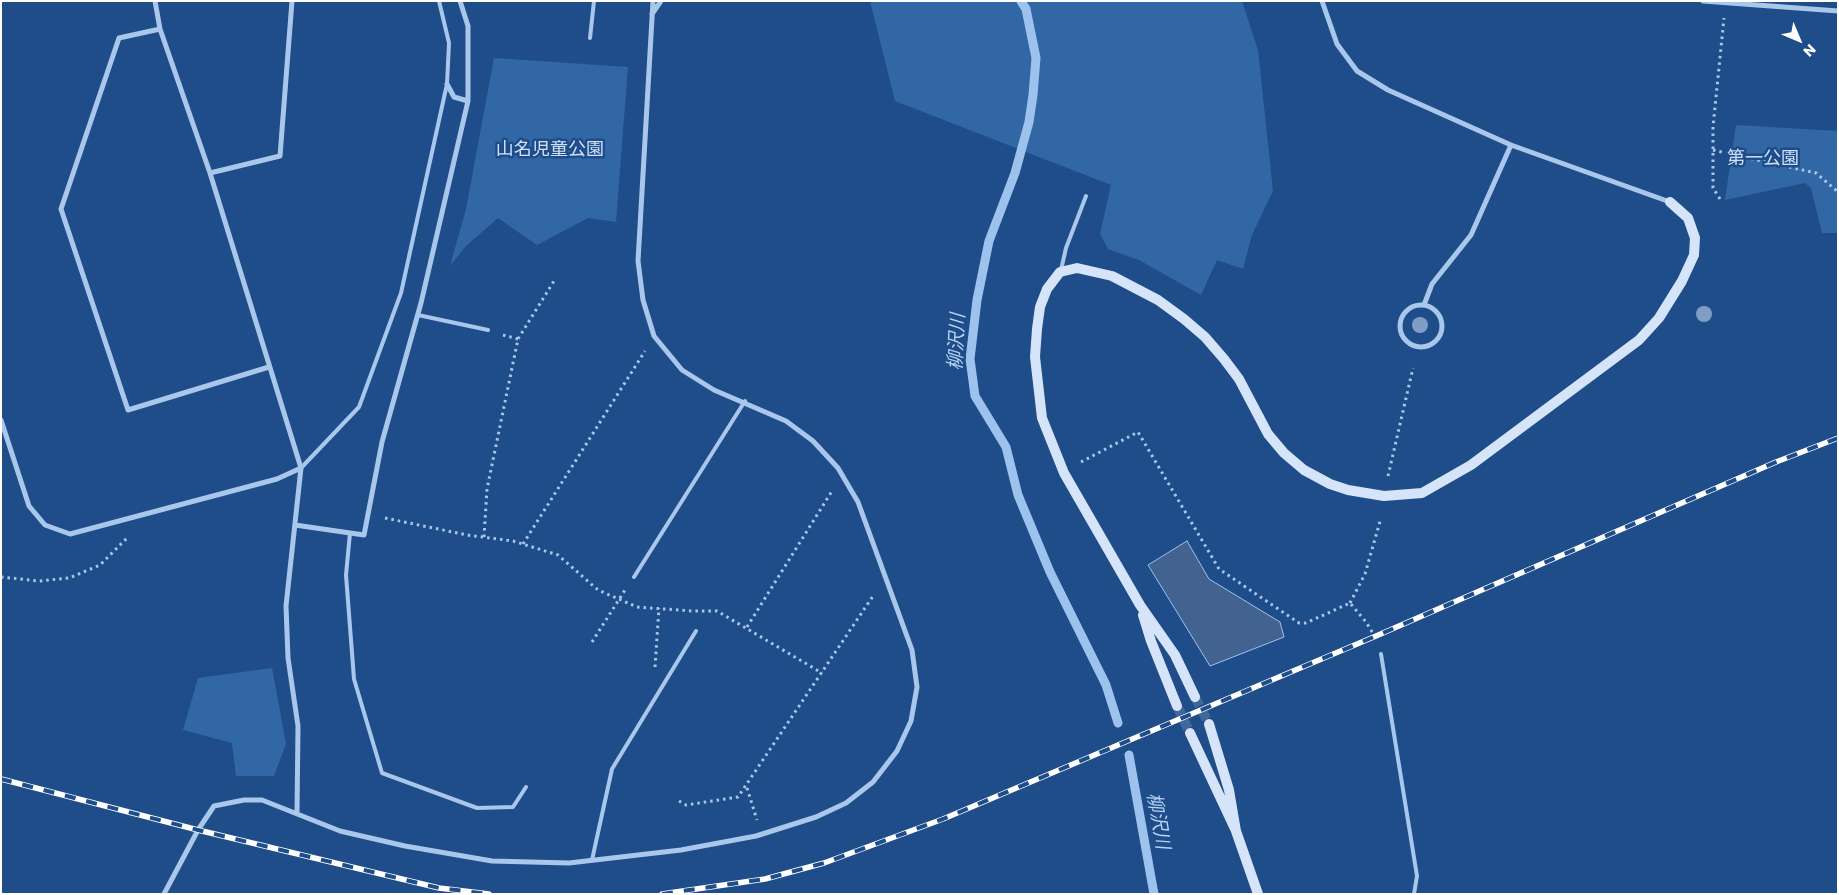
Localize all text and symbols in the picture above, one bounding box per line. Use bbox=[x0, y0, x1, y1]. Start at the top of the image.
north arrow bbox=[1774, 15, 1824, 65]
text: N bbox=[1799, 40, 1820, 61]
park label: 山名児童公園 bbox=[496, 139, 604, 161]
park label: 第一公園 bbox=[1727, 148, 1799, 170]
water label: 柳沢川 bbox=[945, 313, 971, 371]
water label: 柳沢川 bbox=[1141, 791, 1173, 851]

